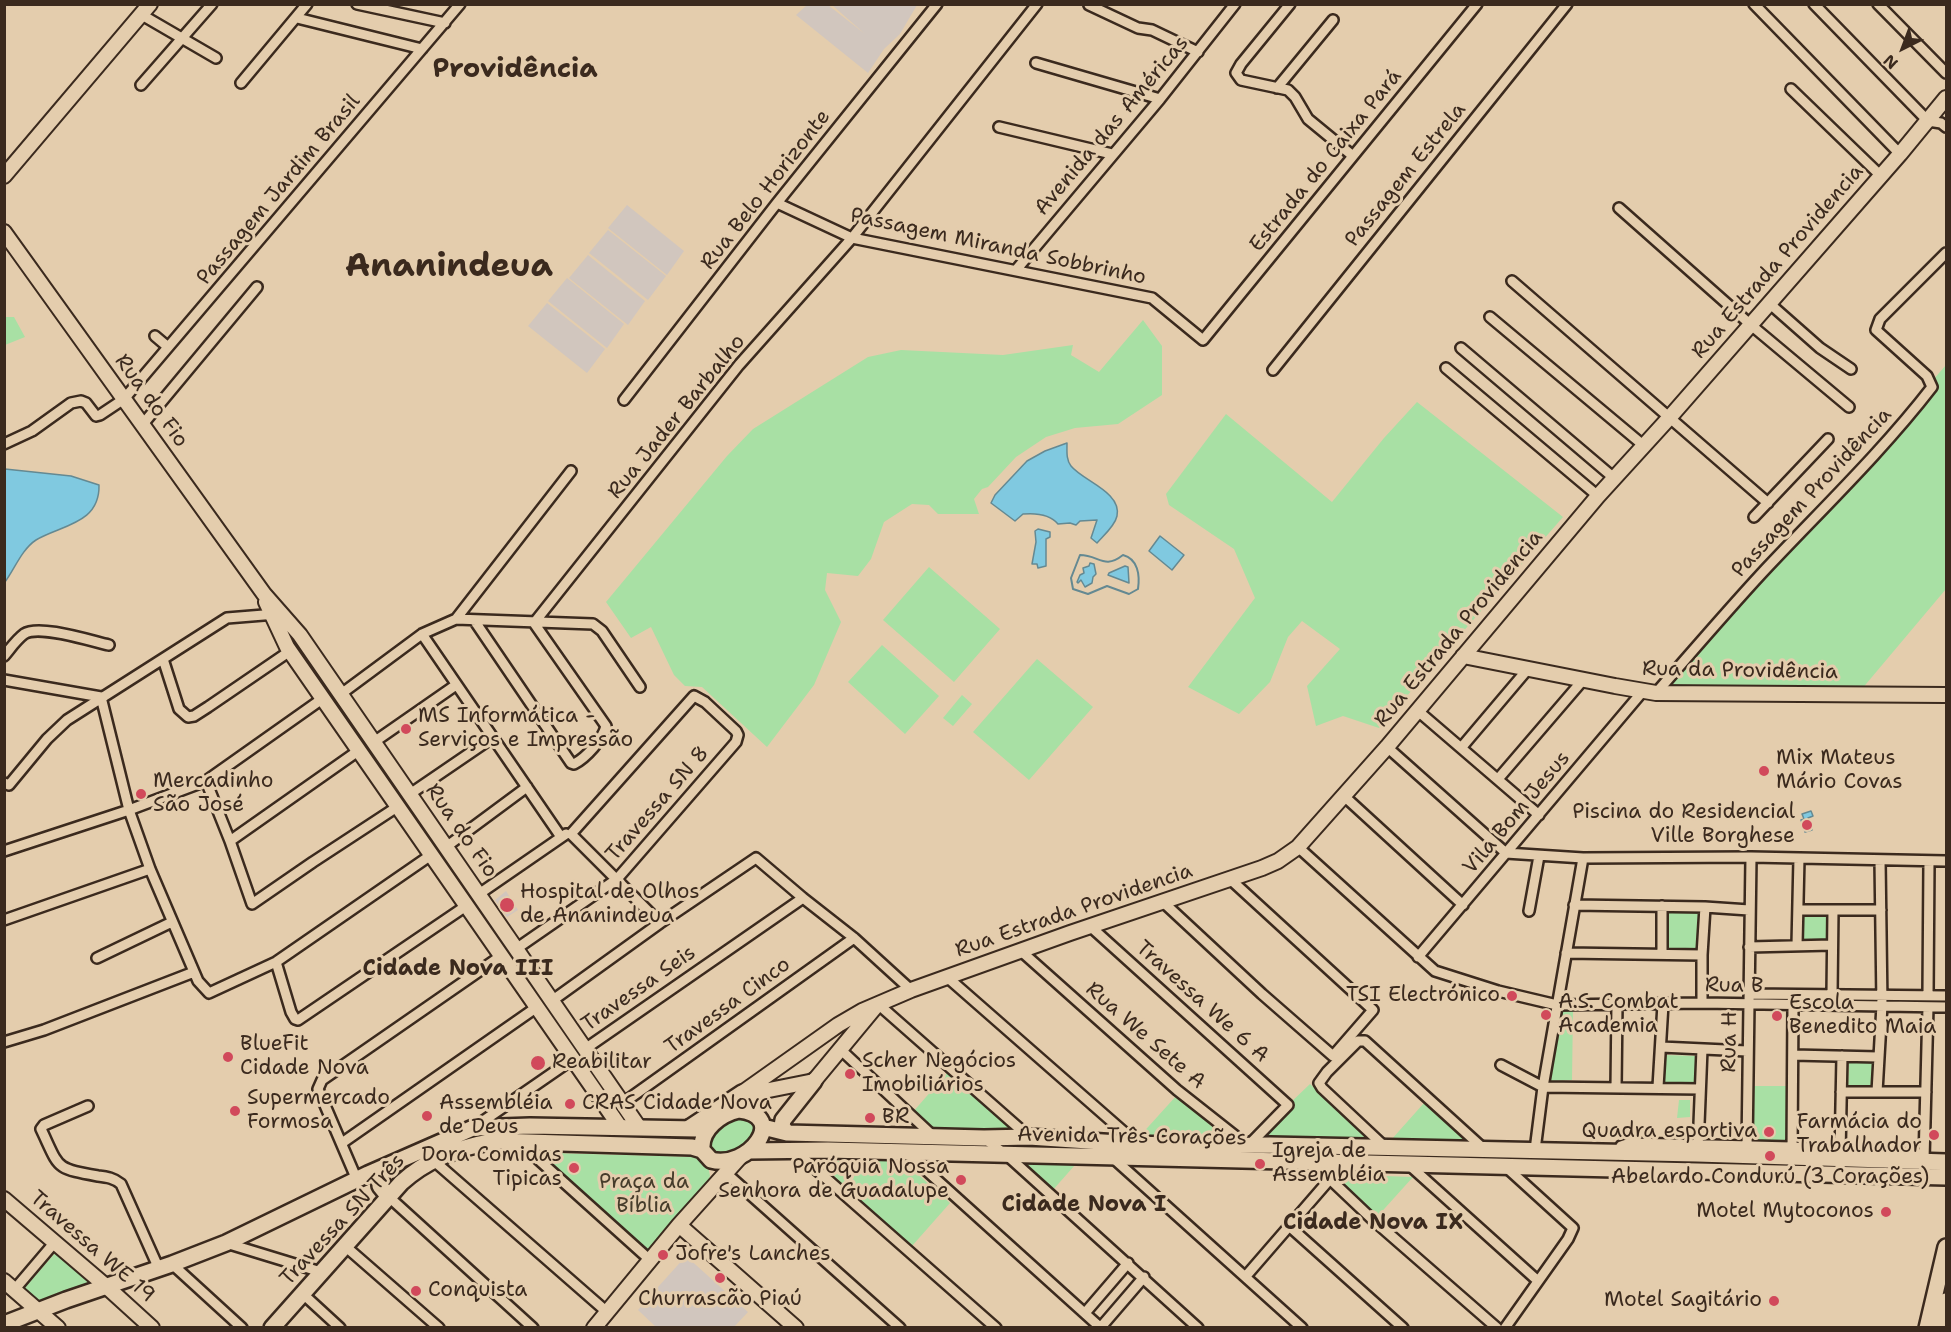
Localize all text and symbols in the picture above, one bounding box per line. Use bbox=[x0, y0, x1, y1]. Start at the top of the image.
north arrow bbox=[1873, 18, 1933, 78]
street label: Avenida das Américas bbox=[1030, 31, 1194, 221]
text: N bbox=[1879, 50, 1902, 74]
district label: Providência bbox=[432, 54, 598, 86]
street label: Estrada do Caixa Pará bbox=[1245, 65, 1407, 257]
street label: Passagem Jardim Brasil bbox=[192, 90, 366, 290]
street label: Passagem Estrela bbox=[1340, 98, 1472, 252]
street label: Rua Belo Horizonte bbox=[696, 105, 836, 275]
street label: Rua Estrada Providencia bbox=[1687, 160, 1869, 364]
street label: Passagem Miranda Sobbrinho bbox=[848, 203, 1148, 291]
district label: Ananindeua bbox=[345, 247, 553, 287]
street label: Rua Jader Barbalho bbox=[603, 330, 751, 504]
street label: Rua do Fio bbox=[109, 350, 193, 452]
street label: Passagem Providência bbox=[1727, 403, 1897, 583]
street label: Rua Estrada Providencia bbox=[1369, 526, 1549, 732]
street label: Rua da Providência bbox=[1642, 657, 1838, 685]
place label: MS Informática - Serviços e Impressão bbox=[418, 704, 633, 754]
marker: MS Informática - Serviços e Impressão bbox=[399, 722, 413, 736]
street label: Travessa SN 8 bbox=[601, 741, 715, 867]
street label: Vila Bom Jesus bbox=[1458, 746, 1576, 880]
place label: Mix Mateus Mário Covas bbox=[1776, 746, 1903, 796]
marker: Mix Mateus Mário Covas bbox=[1757, 764, 1771, 778]
place label: Mercadinho São José bbox=[153, 769, 273, 819]
street label: Rua do Fio bbox=[419, 779, 503, 883]
marker: Mercadinho São José bbox=[134, 787, 148, 801]
place label: Piscina do Residencial Ville Borghese bbox=[1572, 800, 1795, 850]
marker: Piscina do Residencial Ville Borghese bbox=[1800, 818, 1814, 832]
street label: Rua Estrada Providencia bbox=[952, 859, 1196, 963]
place label: Hospital de Olhos de Ananindeua bbox=[520, 880, 700, 930]
marker: Hospital de Olhos de Ananindeua bbox=[498, 896, 516, 914]
street label: Travessa We 6 A bbox=[1130, 936, 1274, 1068]
street label: Travessa Seis bbox=[577, 940, 701, 1038]
street label: Travessa Cinco bbox=[660, 952, 796, 1060]
district label: Cidade Nova III bbox=[363, 956, 553, 982]
street label: Rua B bbox=[1705, 973, 1763, 999]
street label: Rua We Sete A bbox=[1080, 977, 1210, 1095]
place label: TSI Electrónico bbox=[1346, 983, 1500, 1009]
marker: TSI Electrónico bbox=[1505, 989, 1519, 1003]
place label: A.S. Combat Academia bbox=[1558, 990, 1679, 1040]
place label: Escola Benedito Maia bbox=[1789, 991, 1936, 1041]
marker: A.S. Combat Academia bbox=[1539, 1008, 1553, 1022]
marker: Escola Benedito Maia bbox=[1770, 1009, 1784, 1023]
street label: Rua H bbox=[1717, 1011, 1743, 1073]
place label: BlueFit Cidade Nova bbox=[240, 1032, 369, 1082]
place label: Scher Negócios Imobiliários bbox=[862, 1049, 1016, 1099]
marker: BlueFit Cidade Nova bbox=[221, 1050, 235, 1064]
place label: Reabilitar bbox=[552, 1050, 652, 1076]
marker: Reabilitar bbox=[529, 1054, 547, 1072]
marker: Scher Negócios Imobiliários bbox=[843, 1067, 857, 1081]
place label: Supermercado Formosa bbox=[247, 1086, 390, 1136]
place label: Assembléia de Deus bbox=[439, 1091, 553, 1141]
place label: CRAS Cidade Nova bbox=[582, 1091, 772, 1117]
marker: CRAS Cidade Nova bbox=[563, 1097, 577, 1111]
marker: Supermercado Formosa bbox=[228, 1104, 242, 1118]
place label: BR bbox=[882, 1105, 909, 1131]
marker: Assembléia de Deus bbox=[420, 1109, 434, 1123]
place label: Farmácia do Trabalhador bbox=[1797, 1110, 1922, 1160]
marker: BR bbox=[863, 1111, 877, 1125]
place label: Quadra esportiva bbox=[1582, 1119, 1757, 1145]
street label: Avenida Três Corações bbox=[1017, 1122, 1247, 1152]
marker: Quadra esportiva bbox=[1762, 1125, 1776, 1139]
marker: Farmácia do Trabalhador bbox=[1927, 1128, 1941, 1142]
place label: Igreja de Assembléia bbox=[1272, 1139, 1386, 1189]
place label: Dora Comidas Tipicas bbox=[422, 1143, 562, 1193]
street label: Travessa SN Três bbox=[275, 1149, 411, 1291]
marker: Abelardo Condurú (3 Corações) bbox=[1763, 1149, 1777, 1163]
place label: Paróquia Nossa Senhora de Guadalupe bbox=[718, 1155, 949, 1205]
marker: Igreja de Assembléia bbox=[1253, 1157, 1267, 1171]
marker: Dora Comidas Tipicas bbox=[567, 1161, 581, 1175]
place label: Abelardo Condurú (3 Corações) bbox=[1611, 1165, 1929, 1191]
park label: Praça da Bíblia bbox=[599, 1170, 689, 1220]
marker: Paróquia Nossa Senhora de Guadalupe bbox=[954, 1173, 968, 1187]
street label: Travessa WE 19 bbox=[24, 1186, 160, 1308]
district label: Cidade Nova I bbox=[1002, 1192, 1166, 1218]
place label: Motel Mytoconos bbox=[1696, 1199, 1874, 1225]
marker: Motel Mytoconos bbox=[1879, 1205, 1893, 1219]
district label: Cidade Nova IX bbox=[1283, 1210, 1463, 1236]
place label: Jofre's Lanches bbox=[675, 1242, 831, 1268]
marker: Jofre's Lanches bbox=[656, 1248, 670, 1262]
marker: Churrascão Piaú bbox=[713, 1271, 727, 1285]
place label: Conquista bbox=[428, 1278, 527, 1304]
marker: Conquista bbox=[409, 1284, 423, 1298]
place label: Churrascão Piaú bbox=[638, 1287, 802, 1313]
place label: Motel Sagitário bbox=[1604, 1288, 1762, 1314]
marker: Motel Sagitário bbox=[1767, 1294, 1781, 1308]

